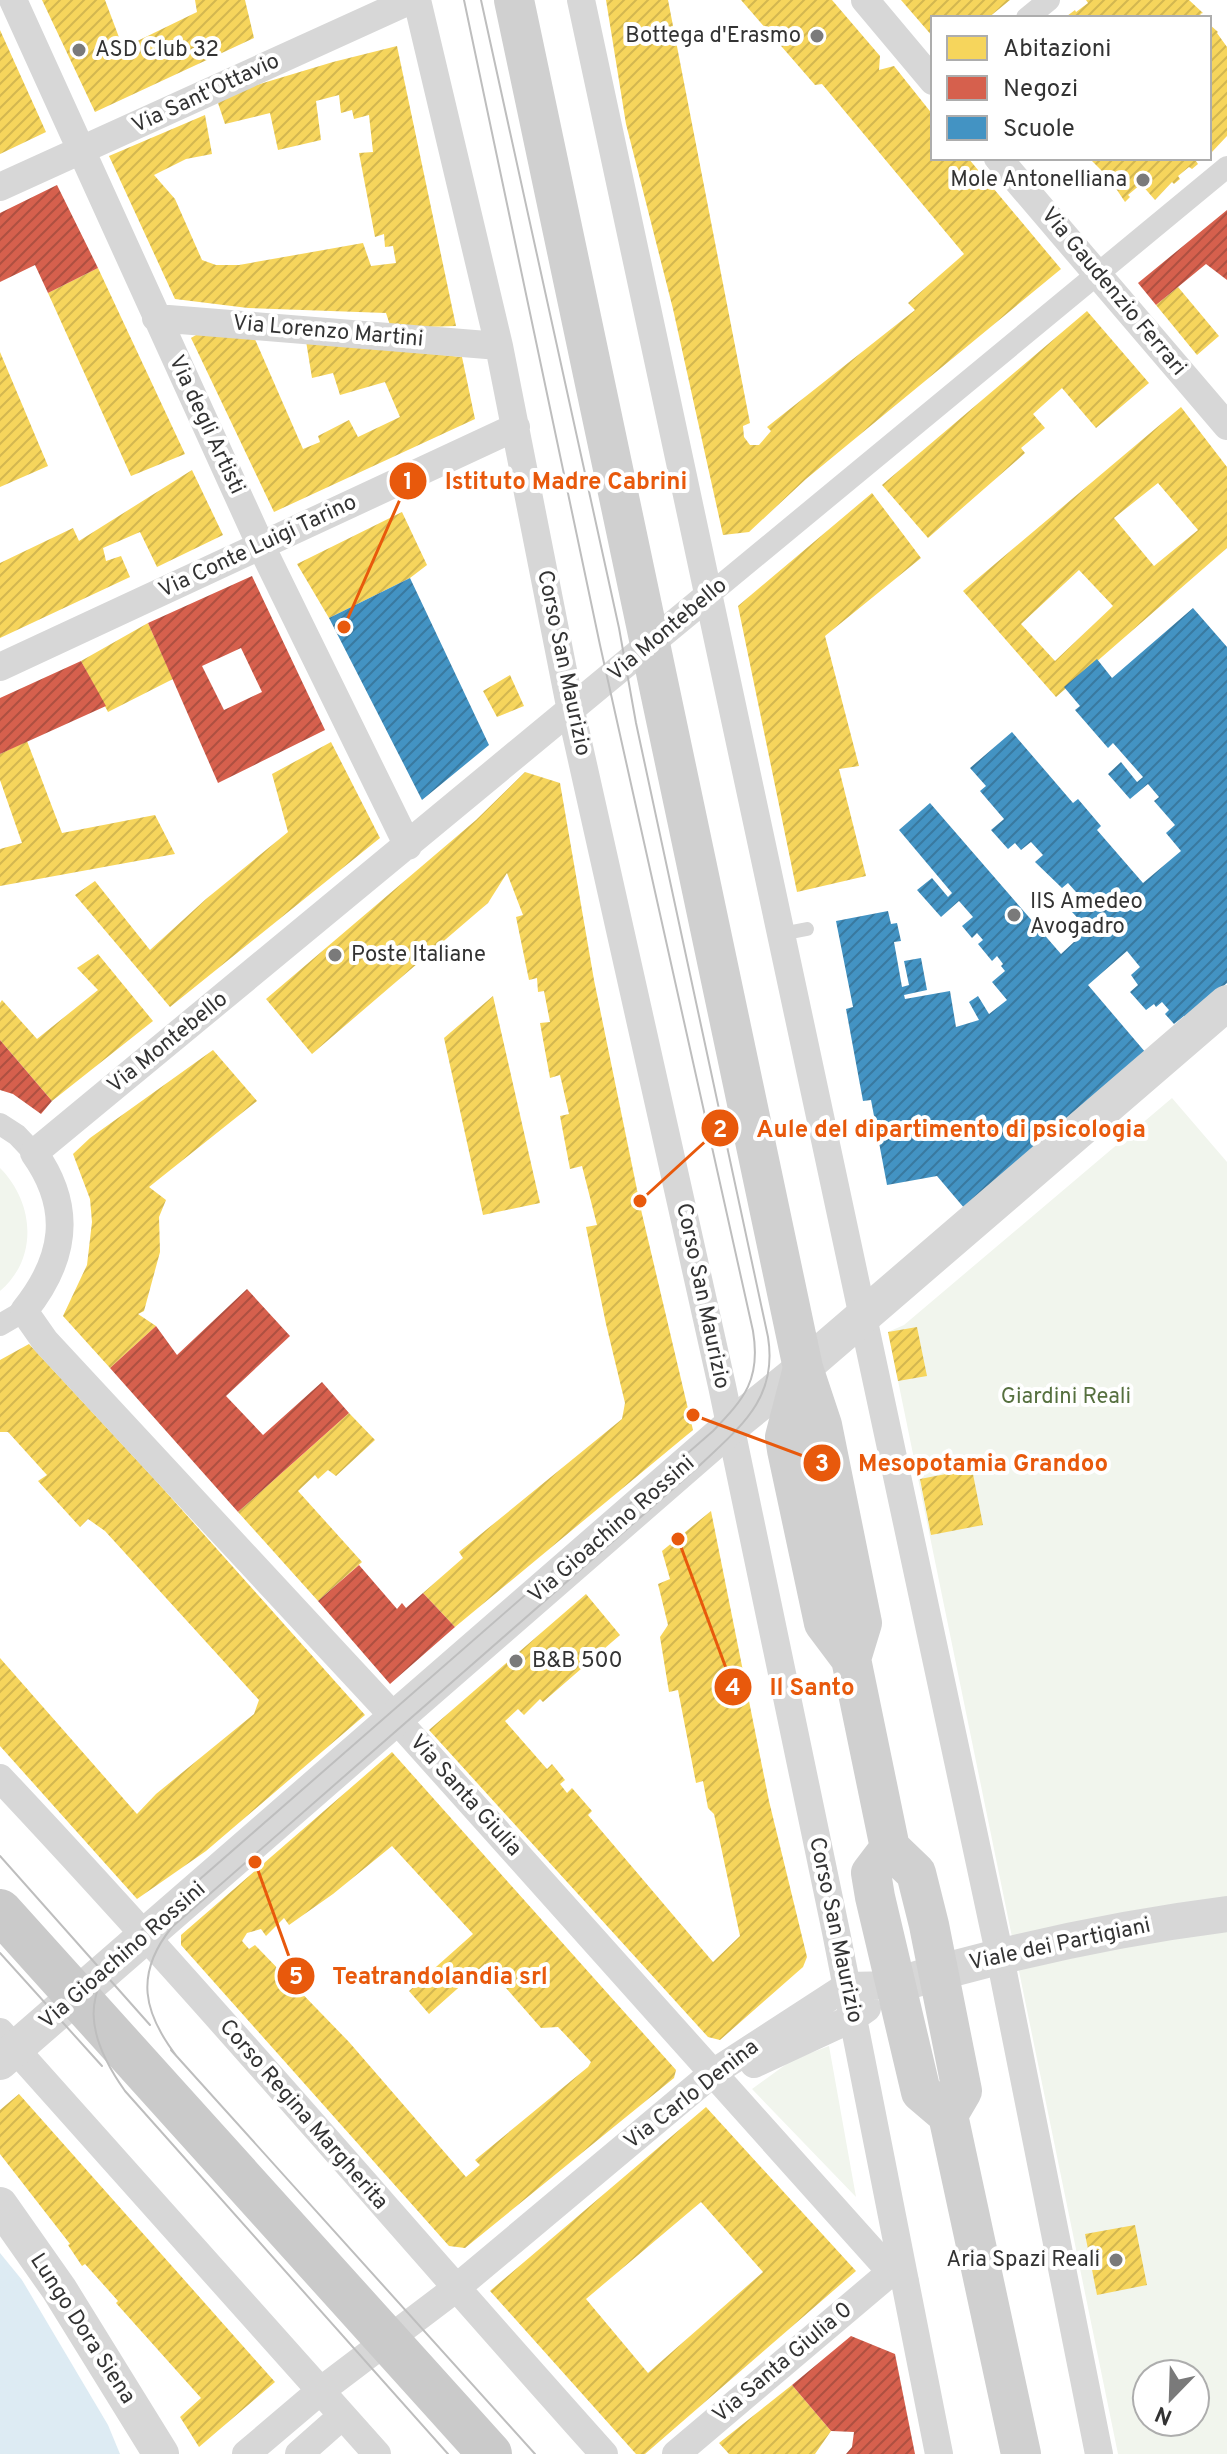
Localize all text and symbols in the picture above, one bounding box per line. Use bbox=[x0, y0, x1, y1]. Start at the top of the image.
legend bbox=[931, 16, 1211, 160]
place label: Bottega d'Erasmo bbox=[625, 23, 801, 50]
marker: Bottega d'Erasmo bbox=[808, 27, 826, 45]
text: Abitazioni bbox=[1003, 35, 1111, 65]
place label: ASD Club 32 bbox=[95, 37, 219, 64]
marker: ASD Club 32 bbox=[70, 41, 88, 59]
street label: Via Sant'Ottavio bbox=[128, 48, 284, 140]
text: Negozi bbox=[1003, 75, 1078, 105]
text: Scuole bbox=[1003, 115, 1075, 145]
place label: Mole Antonelliana bbox=[950, 167, 1127, 194]
marker: Mole Antonelliana bbox=[1134, 171, 1152, 189]
street label: Via Gaudenzio Ferrari bbox=[1035, 202, 1191, 382]
street label: Via Lorenzo Martini bbox=[232, 310, 424, 354]
street label: Via degli Artisti bbox=[162, 351, 250, 499]
callout: Istituto Madre Cabrini bbox=[388, 457, 703, 505]
text: 1 bbox=[403, 468, 413, 498]
text: Istituto Madre Cabrini bbox=[445, 468, 687, 498]
street label: Via Conte Luigi Tarino bbox=[155, 489, 361, 605]
street label: Corso San Maurizio bbox=[530, 568, 596, 758]
street label: Via Montebello bbox=[603, 572, 733, 688]
place label: IIS Amedeo Avogadro bbox=[1030, 889, 1143, 941]
marker: IIS Amedeo Avogadro bbox=[1005, 906, 1023, 924]
place label: Poste Italiane bbox=[351, 942, 486, 969]
marker: Poste Italiane bbox=[326, 946, 344, 964]
street label: Via Montebello bbox=[102, 986, 234, 1100]
callout: Aule del dipartimento di psicologia bbox=[700, 1104, 1161, 1152]
text: 2 bbox=[713, 1116, 727, 1146]
text: Aule del dipartimento di psicologia bbox=[756, 1116, 1146, 1146]
street label: Corso San Maurizio bbox=[669, 1201, 735, 1391]
park label: Giardini Reali bbox=[1001, 1384, 1131, 1411]
callout: Mesopotamia Grandoo bbox=[802, 1439, 1124, 1487]
street label: Via Gioachino Rossini bbox=[523, 1450, 701, 1610]
text: 3 bbox=[815, 1450, 829, 1480]
text: Mesopotamia Grandoo bbox=[858, 1450, 1108, 1480]
place label: B&B 500 bbox=[532, 1648, 623, 1675]
marker: B&B 500 bbox=[507, 1652, 525, 1670]
callout: Il Santo bbox=[713, 1663, 870, 1711]
text: 4 bbox=[725, 1674, 741, 1704]
text: Il Santo bbox=[769, 1674, 855, 1704]
street label: Via Santa Giulia bbox=[403, 1730, 527, 1862]
street label: Corso San Maurizio bbox=[802, 1835, 868, 2025]
street label: Via Gioachino Rossini bbox=[34, 1876, 212, 2036]
street label: Viale dei Partigiani bbox=[967, 1913, 1153, 1977]
callout: Teatrandolandia srl bbox=[276, 1952, 564, 2000]
text: 5 bbox=[289, 1963, 303, 1993]
text: Teatrandolandia srl bbox=[332, 1963, 548, 1993]
street label: Corso Regina Margherita bbox=[213, 2014, 393, 2216]
street label: Via Carlo Denina bbox=[619, 2034, 765, 2156]
place label: Aria Spazi Reali bbox=[946, 2247, 1100, 2274]
street label: Lungo Dora Siena bbox=[23, 2249, 141, 2409]
marker: Aria Spazi Reali bbox=[1107, 2251, 1125, 2269]
street label: Via Santa Giulia 0 bbox=[708, 2297, 858, 2429]
north arrow bbox=[1131, 2358, 1211, 2438]
text: N bbox=[1152, 2399, 1177, 2430]

